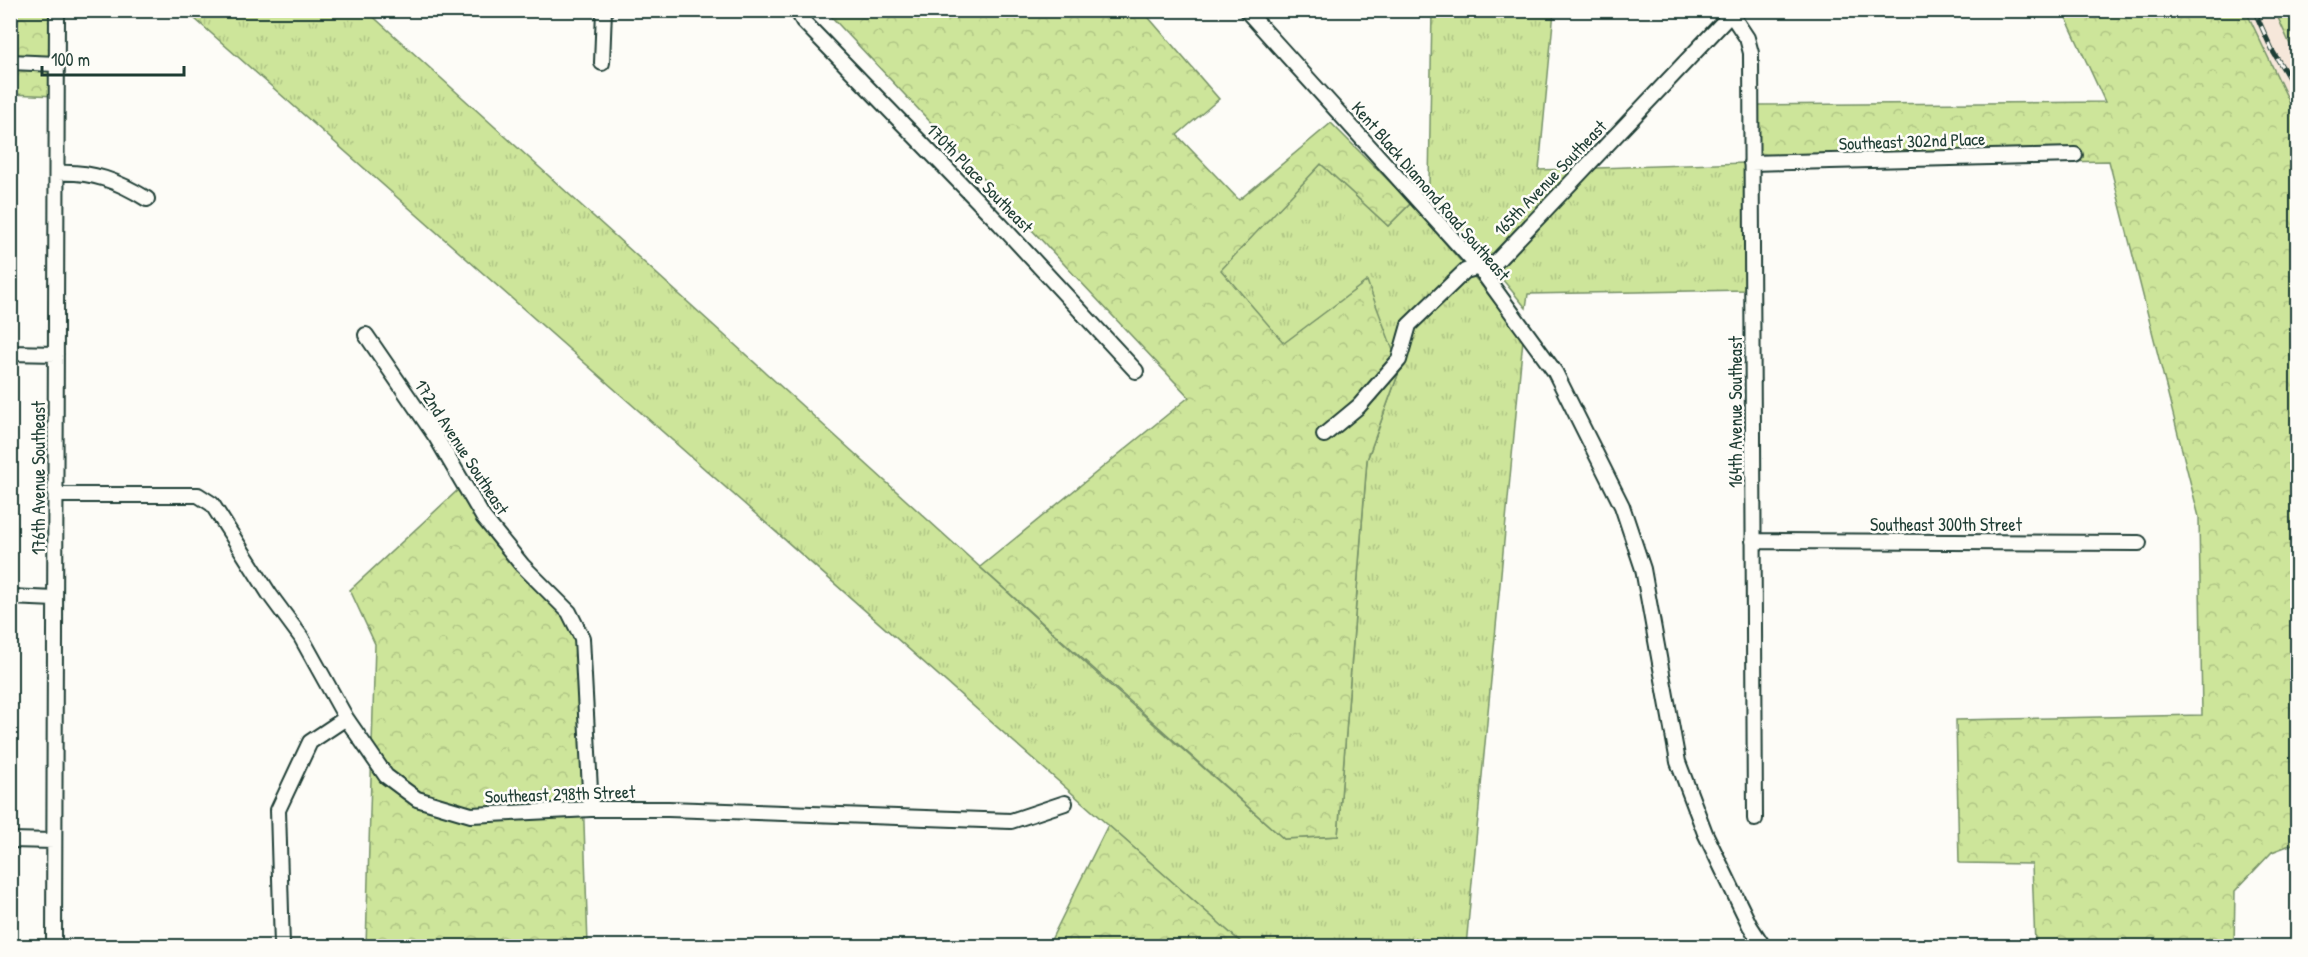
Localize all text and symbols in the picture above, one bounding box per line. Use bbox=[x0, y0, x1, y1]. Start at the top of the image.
scale bar bbox=[42, 39, 184, 77]
text: 100 m bbox=[51, 47, 90, 72]
street label: Kent Black Diamond Road Southeast bbox=[1346, 96, 1517, 287]
street label: 165th Avenue Southeast bbox=[1488, 114, 1613, 242]
street label: 170th Place Southeast bbox=[921, 118, 1040, 239]
street label: Southeast 302nd Place bbox=[1838, 126, 1986, 156]
street label: 164th Avenue Southeast bbox=[1723, 335, 1748, 488]
street label: 172nd Avenue Southeast bbox=[409, 374, 516, 520]
street label: 176th Avenue Southeast bbox=[26, 400, 51, 555]
street label: Southeast 300th Street bbox=[1870, 512, 2023, 537]
street label: Southeast 298th Street bbox=[484, 779, 636, 809]

